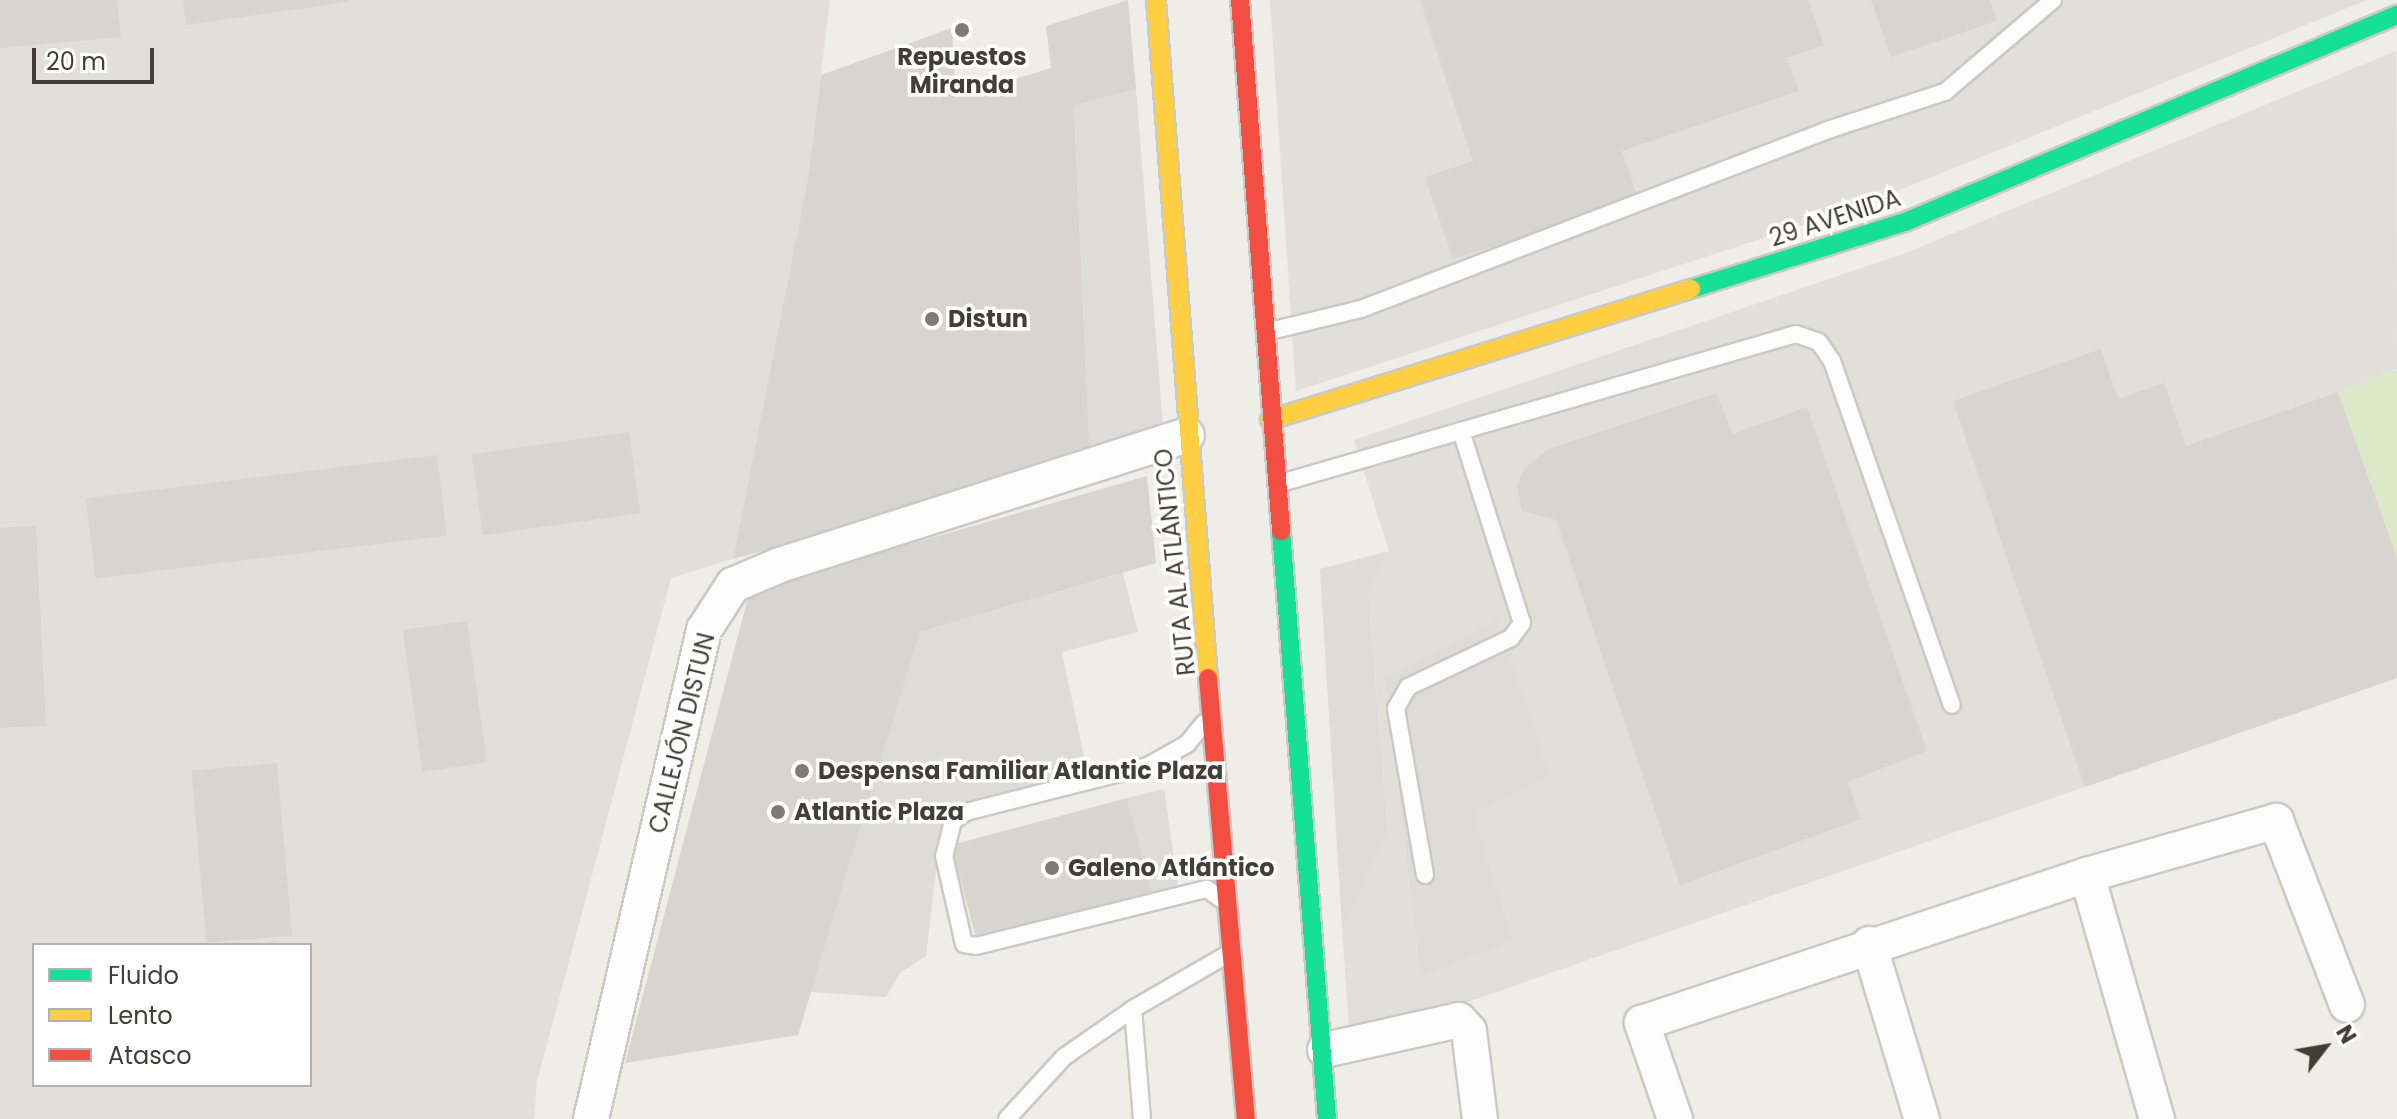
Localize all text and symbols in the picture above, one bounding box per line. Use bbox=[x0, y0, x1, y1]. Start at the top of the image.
marker: Repuestos Miranda bbox=[953, 21, 971, 39]
scale bar bbox=[36, 32, 158, 82]
place label: Repuestos Miranda bbox=[897, 43, 1027, 99]
text: 20 m bbox=[46, 45, 106, 78]
street label: 29 AVENIDA bbox=[1766, 183, 1904, 253]
place label: Distun bbox=[948, 305, 1028, 333]
marker: Distun bbox=[923, 310, 941, 328]
street label: RUTA AL ATLÁNTICO bbox=[1149, 447, 1201, 677]
street label: CALLEJÓN DISTUN bbox=[643, 630, 721, 836]
place label: Despensa Familiar Atlantic Plaza bbox=[818, 757, 1223, 785]
marker: Despensa Familiar Atlantic Plaza bbox=[793, 762, 811, 780]
place label: Atlantic Plaza bbox=[794, 798, 964, 826]
marker: Atlantic Plaza bbox=[769, 803, 787, 821]
place label: Galeno Atlántico bbox=[1068, 854, 1275, 882]
marker: Galeno Atlántico bbox=[1043, 859, 1061, 877]
legend bbox=[32, 943, 312, 1087]
text: Fluido bbox=[108, 959, 179, 992]
text: Lento bbox=[108, 999, 173, 1032]
north arrow bbox=[2285, 1007, 2365, 1087]
text: N bbox=[2328, 1019, 2364, 1049]
text: Atasco bbox=[108, 1039, 192, 1072]

